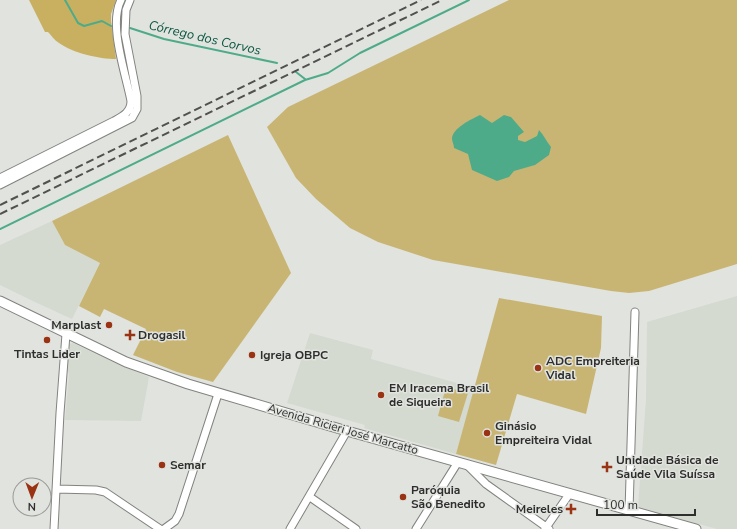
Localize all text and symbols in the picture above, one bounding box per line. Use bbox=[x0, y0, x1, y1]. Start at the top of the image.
water label: Córrego dos Corvos bbox=[147, 16, 263, 60]
place label: Marplast bbox=[51, 317, 101, 333]
marker: Marplast bbox=[104, 320, 114, 330]
place label: Drogasil bbox=[138, 327, 185, 343]
marker: Drogasil bbox=[125, 330, 135, 340]
marker: Tintas Lider bbox=[42, 335, 52, 345]
place label: Tintas Lider bbox=[14, 346, 80, 362]
place label: Igreja OBPC bbox=[260, 347, 328, 363]
marker: Igreja OBPC bbox=[247, 350, 257, 360]
place label: ADC Empreiteria Vidal bbox=[545, 353, 640, 383]
marker: ADC Empreiteria Vidal bbox=[533, 363, 543, 373]
place label: EM Iracema Brasil de Siqueira bbox=[389, 380, 489, 410]
marker: EM Iracema Brasil de Siqueira bbox=[376, 390, 386, 400]
street label: Avenida Ricieri José Marcatto bbox=[266, 400, 420, 458]
place label: Ginásio Empreiteira Vidal bbox=[495, 418, 592, 448]
marker: Ginásio Empreiteira Vidal bbox=[482, 428, 492, 438]
place label: Unidade Básica de Saúde Vila Suíssa bbox=[616, 452, 719, 482]
place label: Semar bbox=[170, 457, 206, 473]
marker: Semar bbox=[157, 460, 167, 470]
marker: Unidade Básica de Saúde Vila Suíssa bbox=[601, 461, 613, 473]
north arrow bbox=[12, 477, 52, 517]
place label: Paróquia São Benedito bbox=[411, 482, 485, 512]
scale bar bbox=[597, 491, 695, 517]
marker: Paróquia São Benedito bbox=[398, 492, 408, 502]
text: 100 m bbox=[603, 497, 638, 513]
text: N bbox=[28, 499, 36, 514]
place label: Meireles bbox=[516, 501, 563, 517]
marker: Meireles bbox=[566, 504, 576, 514]

